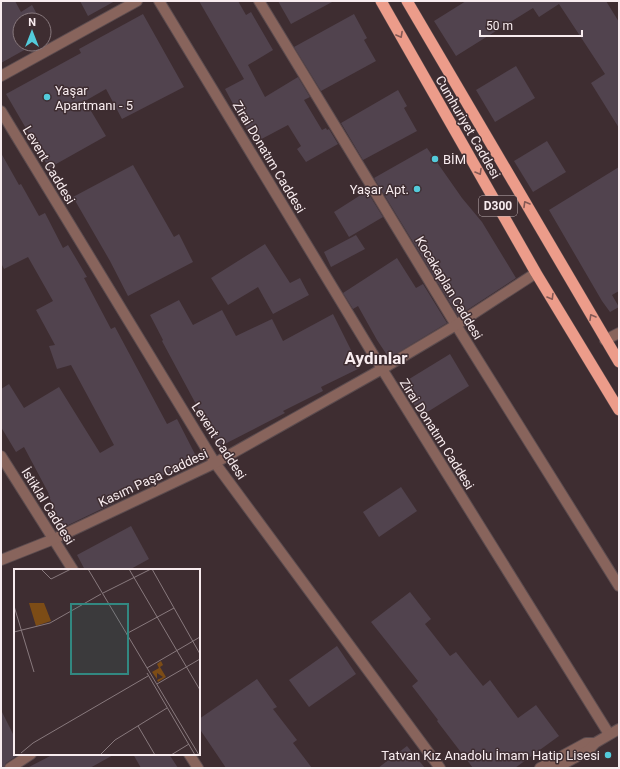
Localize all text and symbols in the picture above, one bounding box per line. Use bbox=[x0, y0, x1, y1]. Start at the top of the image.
north arrow bbox=[12, 12, 52, 52]
scale bar bbox=[480, 12, 582, 38]
text: N bbox=[28, 16, 36, 29]
text: 50 m bbox=[486, 19, 513, 33]
one-way arrow bbox=[396, 31, 403, 38]
street label: Cumhuriyet Caddesi bbox=[432, 73, 504, 181]
place label: Yaşar Apartmanı - 5 bbox=[55, 83, 133, 113]
marker: Yaşar Apartmanı - 5 bbox=[42, 92, 52, 102]
street label: Zirai Donatım Caddesi bbox=[230, 98, 308, 216]
street label: Levent Caddesi bbox=[20, 123, 78, 207]
place label: BİM bbox=[443, 152, 466, 167]
marker: BİM bbox=[430, 154, 440, 164]
one-way arrow bbox=[474, 168, 481, 175]
place label: Yaşar Apt. bbox=[350, 182, 409, 197]
marker: Yaşar Apt. bbox=[412, 184, 422, 194]
road number: D300 bbox=[479, 196, 517, 216]
one-way arrow bbox=[524, 201, 531, 208]
street label: Kocakaplan Caddesi bbox=[412, 234, 486, 342]
one-way arrow bbox=[546, 293, 554, 300]
one-way arrow bbox=[589, 314, 596, 321]
district label: Aydınlar bbox=[344, 348, 408, 368]
street label: Zirai Donatım Caddesi bbox=[397, 376, 477, 492]
street label: Levent Caddesi bbox=[189, 400, 249, 482]
street label: Kasım Paşa Caddesi bbox=[96, 446, 210, 510]
street label: İstiklal Caddesi bbox=[18, 465, 78, 547]
inset map bbox=[14, 569, 200, 755]
place label: Tatvan Kız Anadolu İmam Hatip Lisesi bbox=[381, 748, 600, 763]
marker: Tatvan Kız Anadolu İmam Hatip Lisesi bbox=[603, 750, 613, 760]

